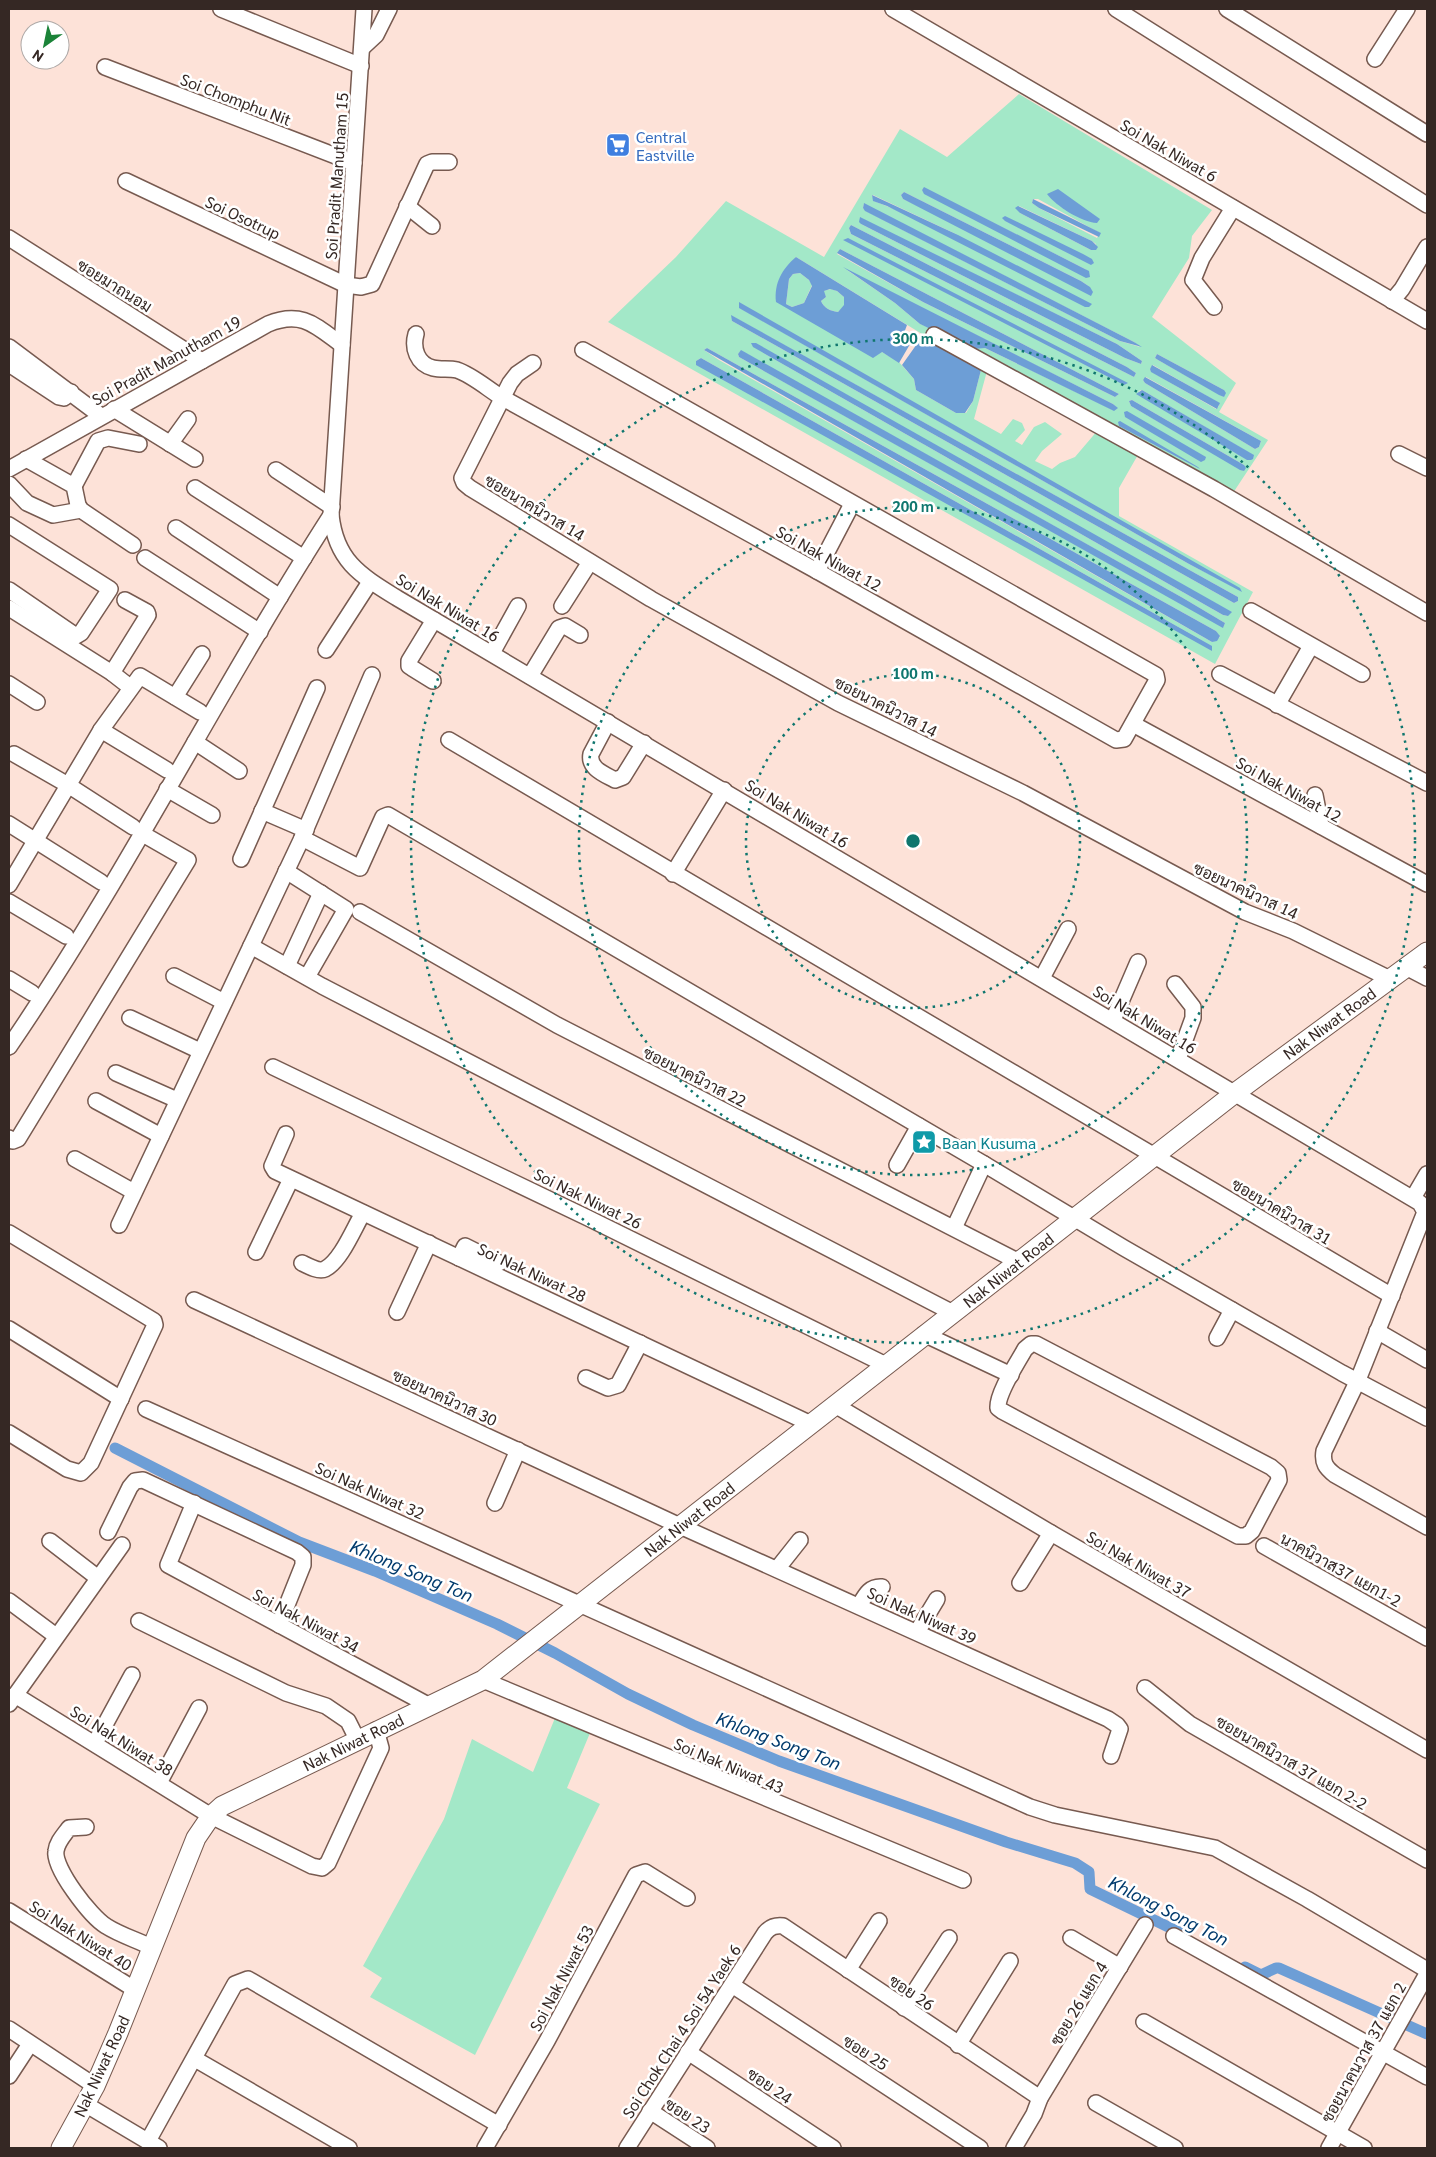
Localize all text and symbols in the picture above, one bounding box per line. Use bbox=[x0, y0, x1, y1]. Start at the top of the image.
north arrow bbox=[20, 20, 70, 70]
text: N bbox=[28, 47, 46, 67]
street label: Soi Chomphu Nit bbox=[178, 68, 294, 130]
street label: Soi Pradit Manutham 15 bbox=[320, 92, 352, 260]
street label: Soi Nak Niwat 6 bbox=[1117, 114, 1221, 186]
place label: Central Eastville bbox=[636, 126, 694, 165]
supermarket icon: Central Eastville bbox=[605, 132, 631, 158]
street label: Soi Osotrup bbox=[202, 190, 284, 244]
street label: ซอยมาถนอม bbox=[74, 254, 156, 316]
street label: Soi Pradit Manutham 19 bbox=[88, 310, 244, 410]
text: 300 m bbox=[892, 328, 934, 347]
street label: ซอยนาคนิวาส 14 bbox=[481, 469, 589, 545]
text: 200 m bbox=[892, 496, 934, 515]
street label: Soi Nak Niwat 12 bbox=[773, 520, 886, 596]
street label: Soi Nak Niwat 16 bbox=[392, 568, 504, 646]
text: 100 m bbox=[892, 663, 934, 682]
street label: ซอยนาคนิวาส 14 bbox=[831, 671, 941, 741]
street label: Soi Nak Niwat 12 bbox=[1233, 751, 1346, 827]
street label: Soi Nak Niwat 16 bbox=[741, 774, 853, 852]
centre of rings bbox=[904, 832, 922, 850]
street label: ซอยนาคนิวาส 14 bbox=[1190, 857, 1302, 923]
street label: Soi Nak Niwat 16 bbox=[1089, 980, 1201, 1058]
street label: Nak Niwat Road bbox=[1278, 982, 1380, 1064]
street label: ซอยนาคนิวาส 22 bbox=[640, 1041, 750, 1111]
place icon: Baan Kusuma bbox=[911, 1129, 937, 1155]
place label: Baan Kusuma bbox=[942, 1132, 1036, 1153]
street label: Soi Nak Niwat 26 bbox=[531, 1163, 645, 1233]
street label: ซอยนาคนิวาส 31 bbox=[1228, 1173, 1336, 1249]
street label: Nak Niwat Road bbox=[958, 1228, 1058, 1312]
street label: Soi Nak Niwat 28 bbox=[474, 1238, 590, 1306]
street label: ซอยนาคนิวาส 30 bbox=[389, 1364, 501, 1430]
street label: Soi Nak Niwat 32 bbox=[312, 1457, 428, 1524]
street label: Nak Niwat Road bbox=[639, 1477, 739, 1561]
street label: Soi Nak Niwat 37 bbox=[1083, 1526, 1195, 1602]
street label: นาคนิวาส37 แยก1-2 bbox=[1277, 1527, 1405, 1611]
water label: Khlong Song Ton bbox=[347, 1534, 477, 1606]
street label: Soi Nak Niwat 39 bbox=[864, 1582, 980, 1649]
street label: Soi Nak Niwat 34 bbox=[249, 1583, 363, 1657]
street label: Soi Nak Niwat 38 bbox=[67, 1700, 177, 1780]
water label: Khlong Song Ton bbox=[713, 1706, 845, 1774]
street label: Nak Niwat Road bbox=[299, 1709, 407, 1775]
street label: ซอยนาคนิวาส 37 แยก 2-2 bbox=[1213, 1710, 1372, 1814]
street label: Soi Nak Niwat 43 bbox=[671, 1732, 787, 1798]
water label: Khlong Song Ton bbox=[1105, 1870, 1233, 1950]
street label: Soi Nak Niwat 40 bbox=[26, 1895, 136, 1975]
street label: Soi Nak Niwat 53 bbox=[524, 1921, 598, 2035]
street label: Soi Chok Chai 4 Soi 54 Yaek 6 bbox=[617, 1940, 745, 2122]
street label: ซอย 26 แยก 4 bbox=[1045, 1957, 1111, 2049]
street label: ซอย 26 bbox=[885, 1969, 939, 2015]
street label: ซอยนาคนวาส 37 แยก 2 bbox=[1316, 1978, 1410, 2126]
street label: Nak Niwat Road bbox=[68, 2012, 134, 2120]
street label: ซอย 25 bbox=[839, 2030, 893, 2074]
street label: ซอย 24 bbox=[743, 2062, 797, 2108]
street label: ซอย 23 bbox=[661, 2093, 715, 2137]

